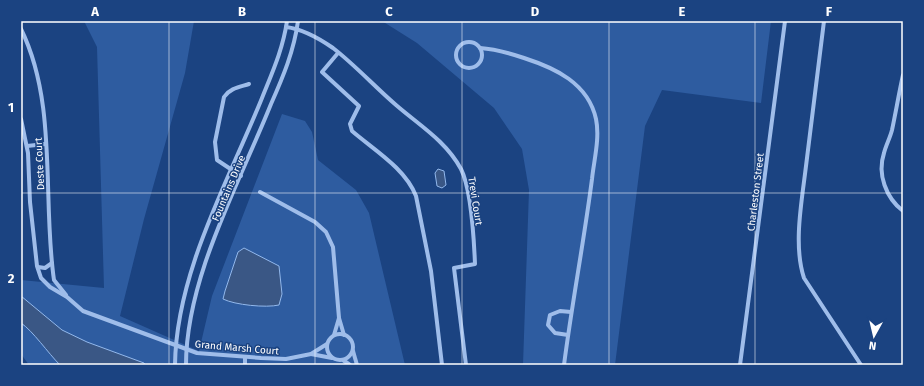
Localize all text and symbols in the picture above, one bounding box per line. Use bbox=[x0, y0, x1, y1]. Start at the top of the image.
text: A bbox=[90, 4, 99, 19]
text: B bbox=[238, 4, 246, 19]
text: C bbox=[385, 4, 393, 19]
text: D bbox=[531, 4, 540, 19]
text: E bbox=[679, 4, 686, 19]
text: F bbox=[826, 4, 833, 19]
text: 1 bbox=[8, 100, 14, 115]
street label: Deste Court bbox=[33, 137, 47, 191]
street label: Charleston Street bbox=[745, 152, 767, 232]
street label: Fountains Drive bbox=[210, 154, 248, 223]
street label: Trevi Court bbox=[465, 176, 485, 227]
text: 2 bbox=[8, 271, 15, 286]
north arrow bbox=[854, 316, 894, 356]
street label: Grand Marsh Court bbox=[194, 338, 280, 358]
text: N bbox=[868, 338, 877, 352]

